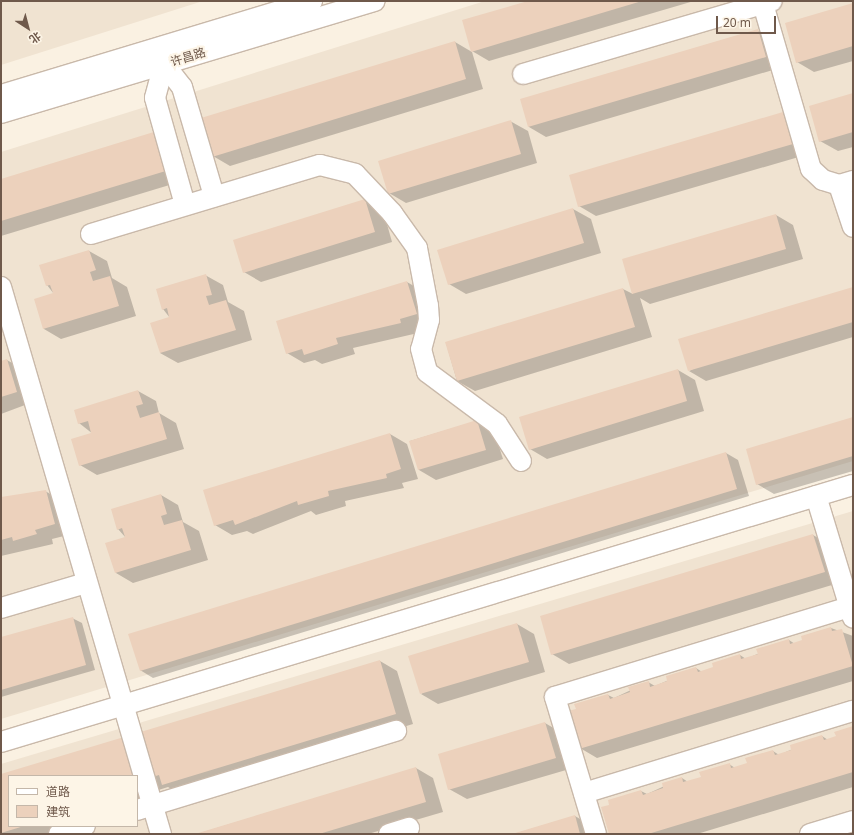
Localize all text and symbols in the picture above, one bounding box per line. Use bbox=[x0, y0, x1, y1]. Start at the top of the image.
north arrow bbox=[8, 8, 48, 48]
scale bar bbox=[718, 8, 778, 34]
text: 20 m bbox=[723, 14, 751, 31]
text: 北 bbox=[26, 29, 44, 47]
street label: 许昌路 bbox=[169, 45, 207, 69]
legend bbox=[8, 775, 138, 827]
text: 道路 bbox=[46, 783, 70, 800]
text: 建筑 bbox=[46, 803, 70, 820]

